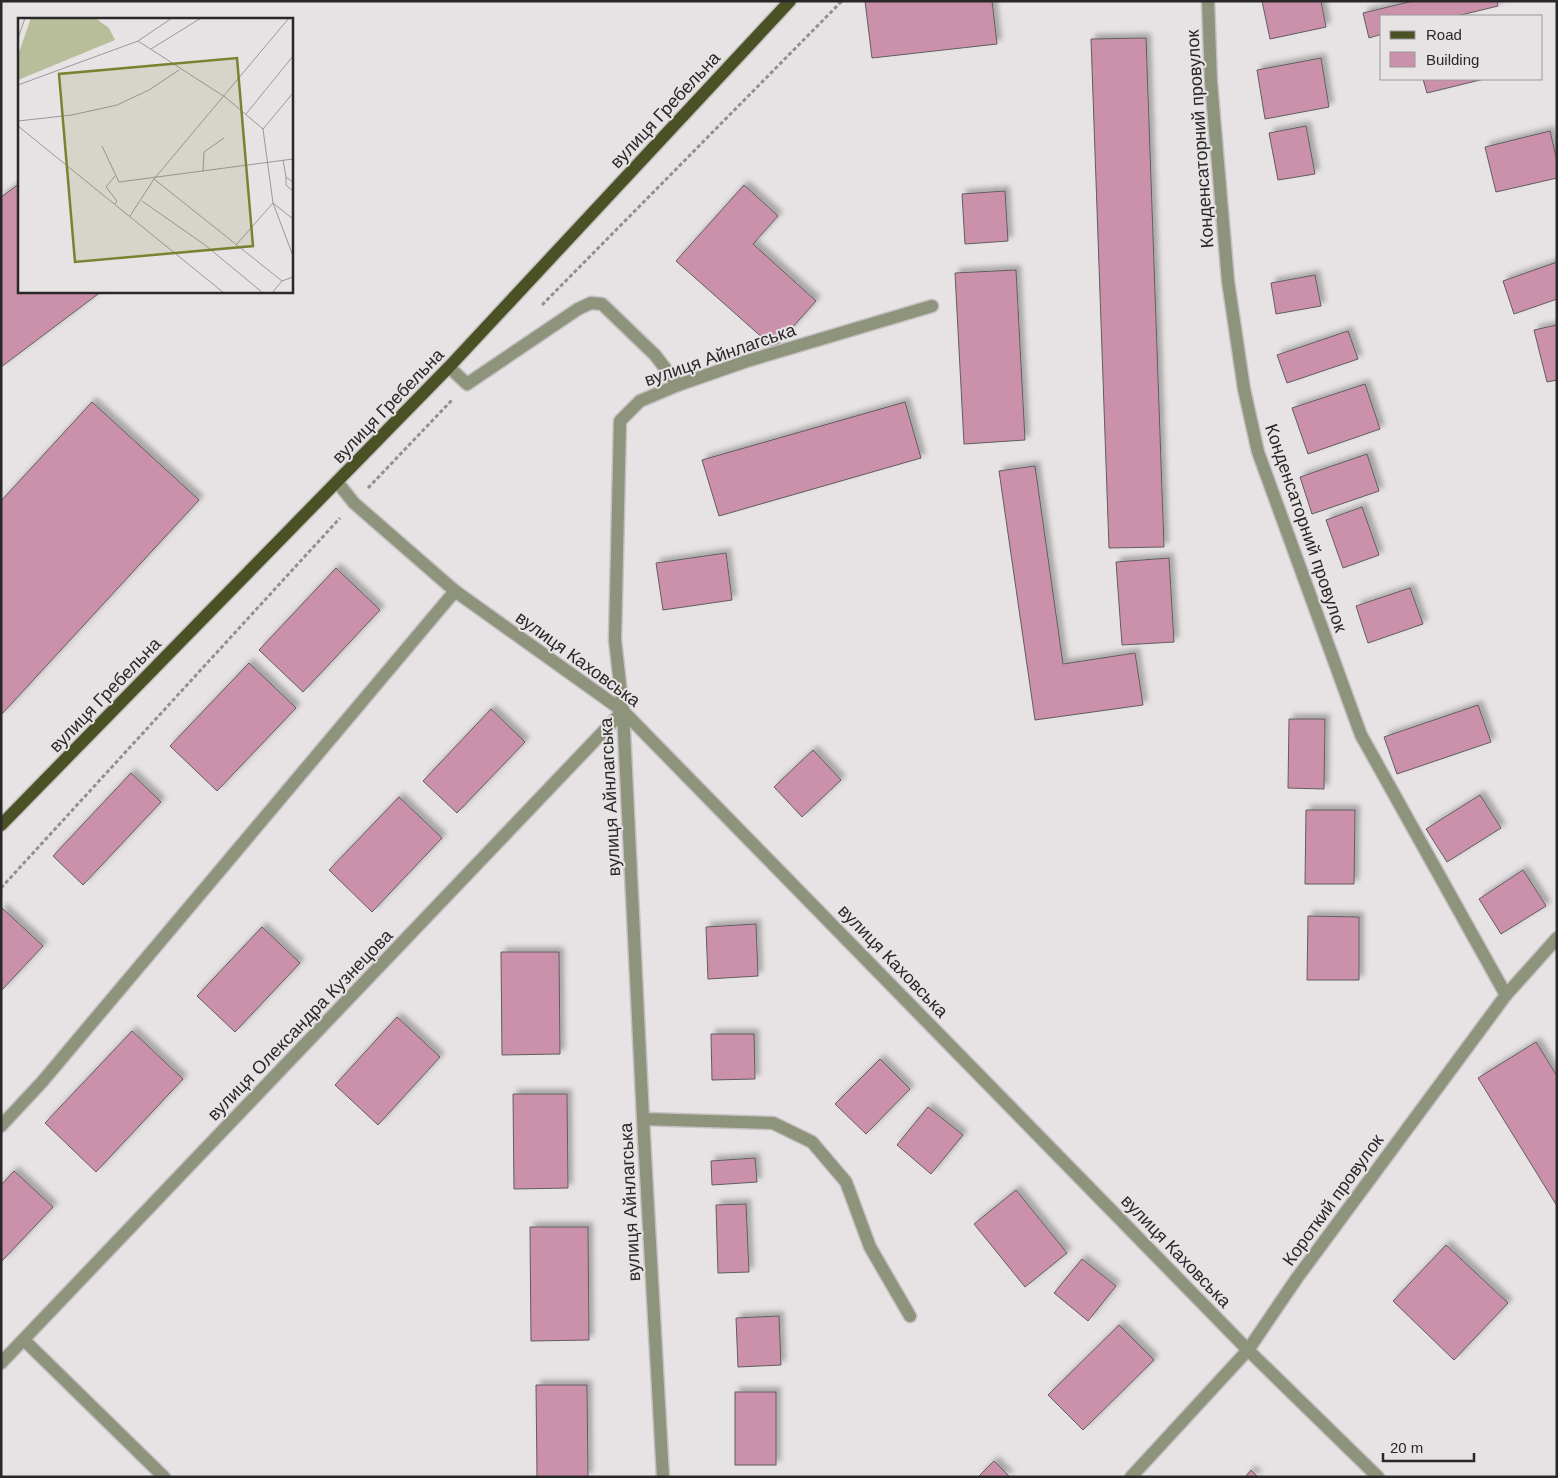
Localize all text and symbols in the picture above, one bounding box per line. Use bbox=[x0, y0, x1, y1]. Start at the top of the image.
legend bbox=[1380, 15, 1543, 80]
inset map bbox=[18, 18, 292, 292]
text: Road bbox=[1426, 26, 1462, 43]
street label: Конденсаторний провулок bbox=[1182, 29, 1218, 249]
street label: вулиця Гребельна bbox=[606, 47, 725, 172]
text: Building bbox=[1426, 51, 1479, 68]
street label: вулиця Айнлагська bbox=[642, 319, 799, 390]
street label: вулиця Гребельна bbox=[328, 344, 448, 467]
street label: Конденсаторний провулок bbox=[1261, 421, 1351, 635]
street label: вулиця Каховська bbox=[512, 607, 645, 711]
street label: вулиця Гребельна bbox=[45, 633, 165, 756]
street label: вулиця Айнлагська bbox=[596, 716, 624, 877]
street label: вулиця Каховська bbox=[834, 901, 953, 1022]
street label: вулиця Олександра Кузнецова bbox=[203, 925, 397, 1125]
street label: вулиця Айнлагська bbox=[616, 1121, 644, 1282]
street label: Короткий провулок bbox=[1279, 1130, 1387, 1270]
street label: вулиця Каховська bbox=[1117, 1191, 1236, 1312]
scale bar bbox=[1383, 1430, 1474, 1462]
text: 20 m bbox=[1390, 1439, 1423, 1456]

